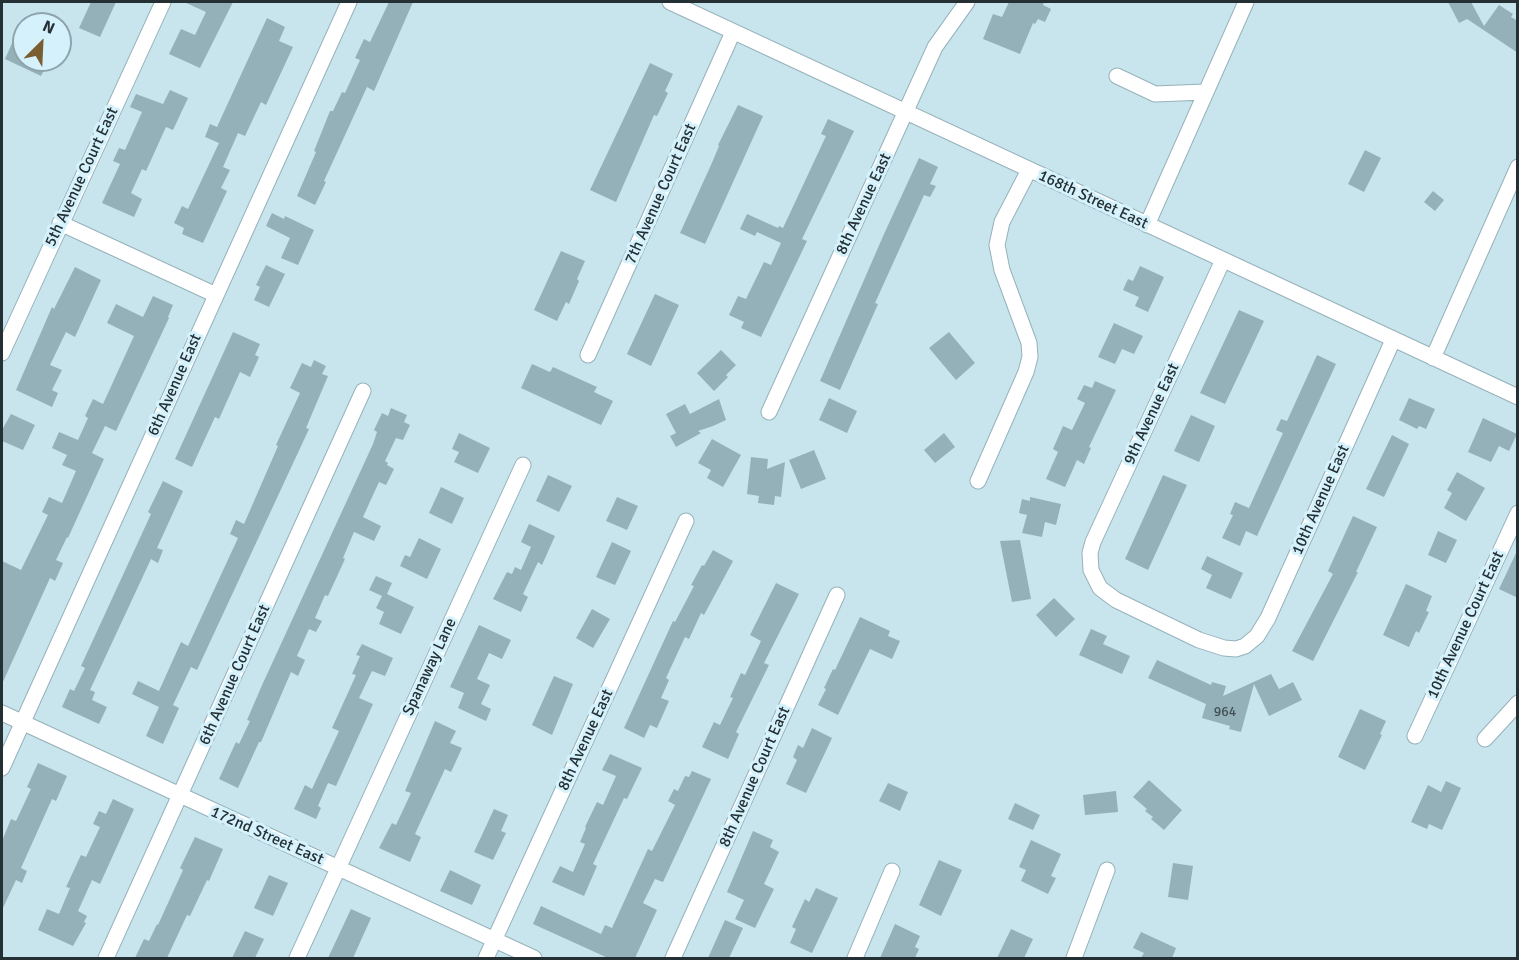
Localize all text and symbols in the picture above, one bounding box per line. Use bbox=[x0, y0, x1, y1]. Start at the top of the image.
north arrow bbox=[12, 12, 72, 72]
text: N bbox=[39, 16, 58, 39]
street label: 5th Avenue Court East bbox=[41, 104, 123, 250]
street label: 7th Avenue Court East bbox=[621, 121, 701, 267]
street label: 8th Avenue East bbox=[832, 150, 896, 258]
street label: 168th Street East bbox=[1035, 166, 1151, 234]
street label: 6th Avenue East bbox=[144, 331, 206, 439]
street label: 9th Avenue East bbox=[1120, 360, 1184, 468]
street label: 10th Avenue East bbox=[1288, 442, 1354, 558]
street label: 10th Avenue Court East bbox=[1423, 548, 1509, 702]
street label: 6th Avenue Court East bbox=[195, 602, 275, 748]
street label: Spanaway Lane bbox=[399, 615, 461, 719]
street label: 8th Avenue East bbox=[554, 686, 618, 794]
street label: 8th Avenue Court East bbox=[715, 704, 795, 850]
house number: 964 bbox=[1214, 704, 1236, 720]
street label: 172nd Street East bbox=[208, 803, 326, 869]

